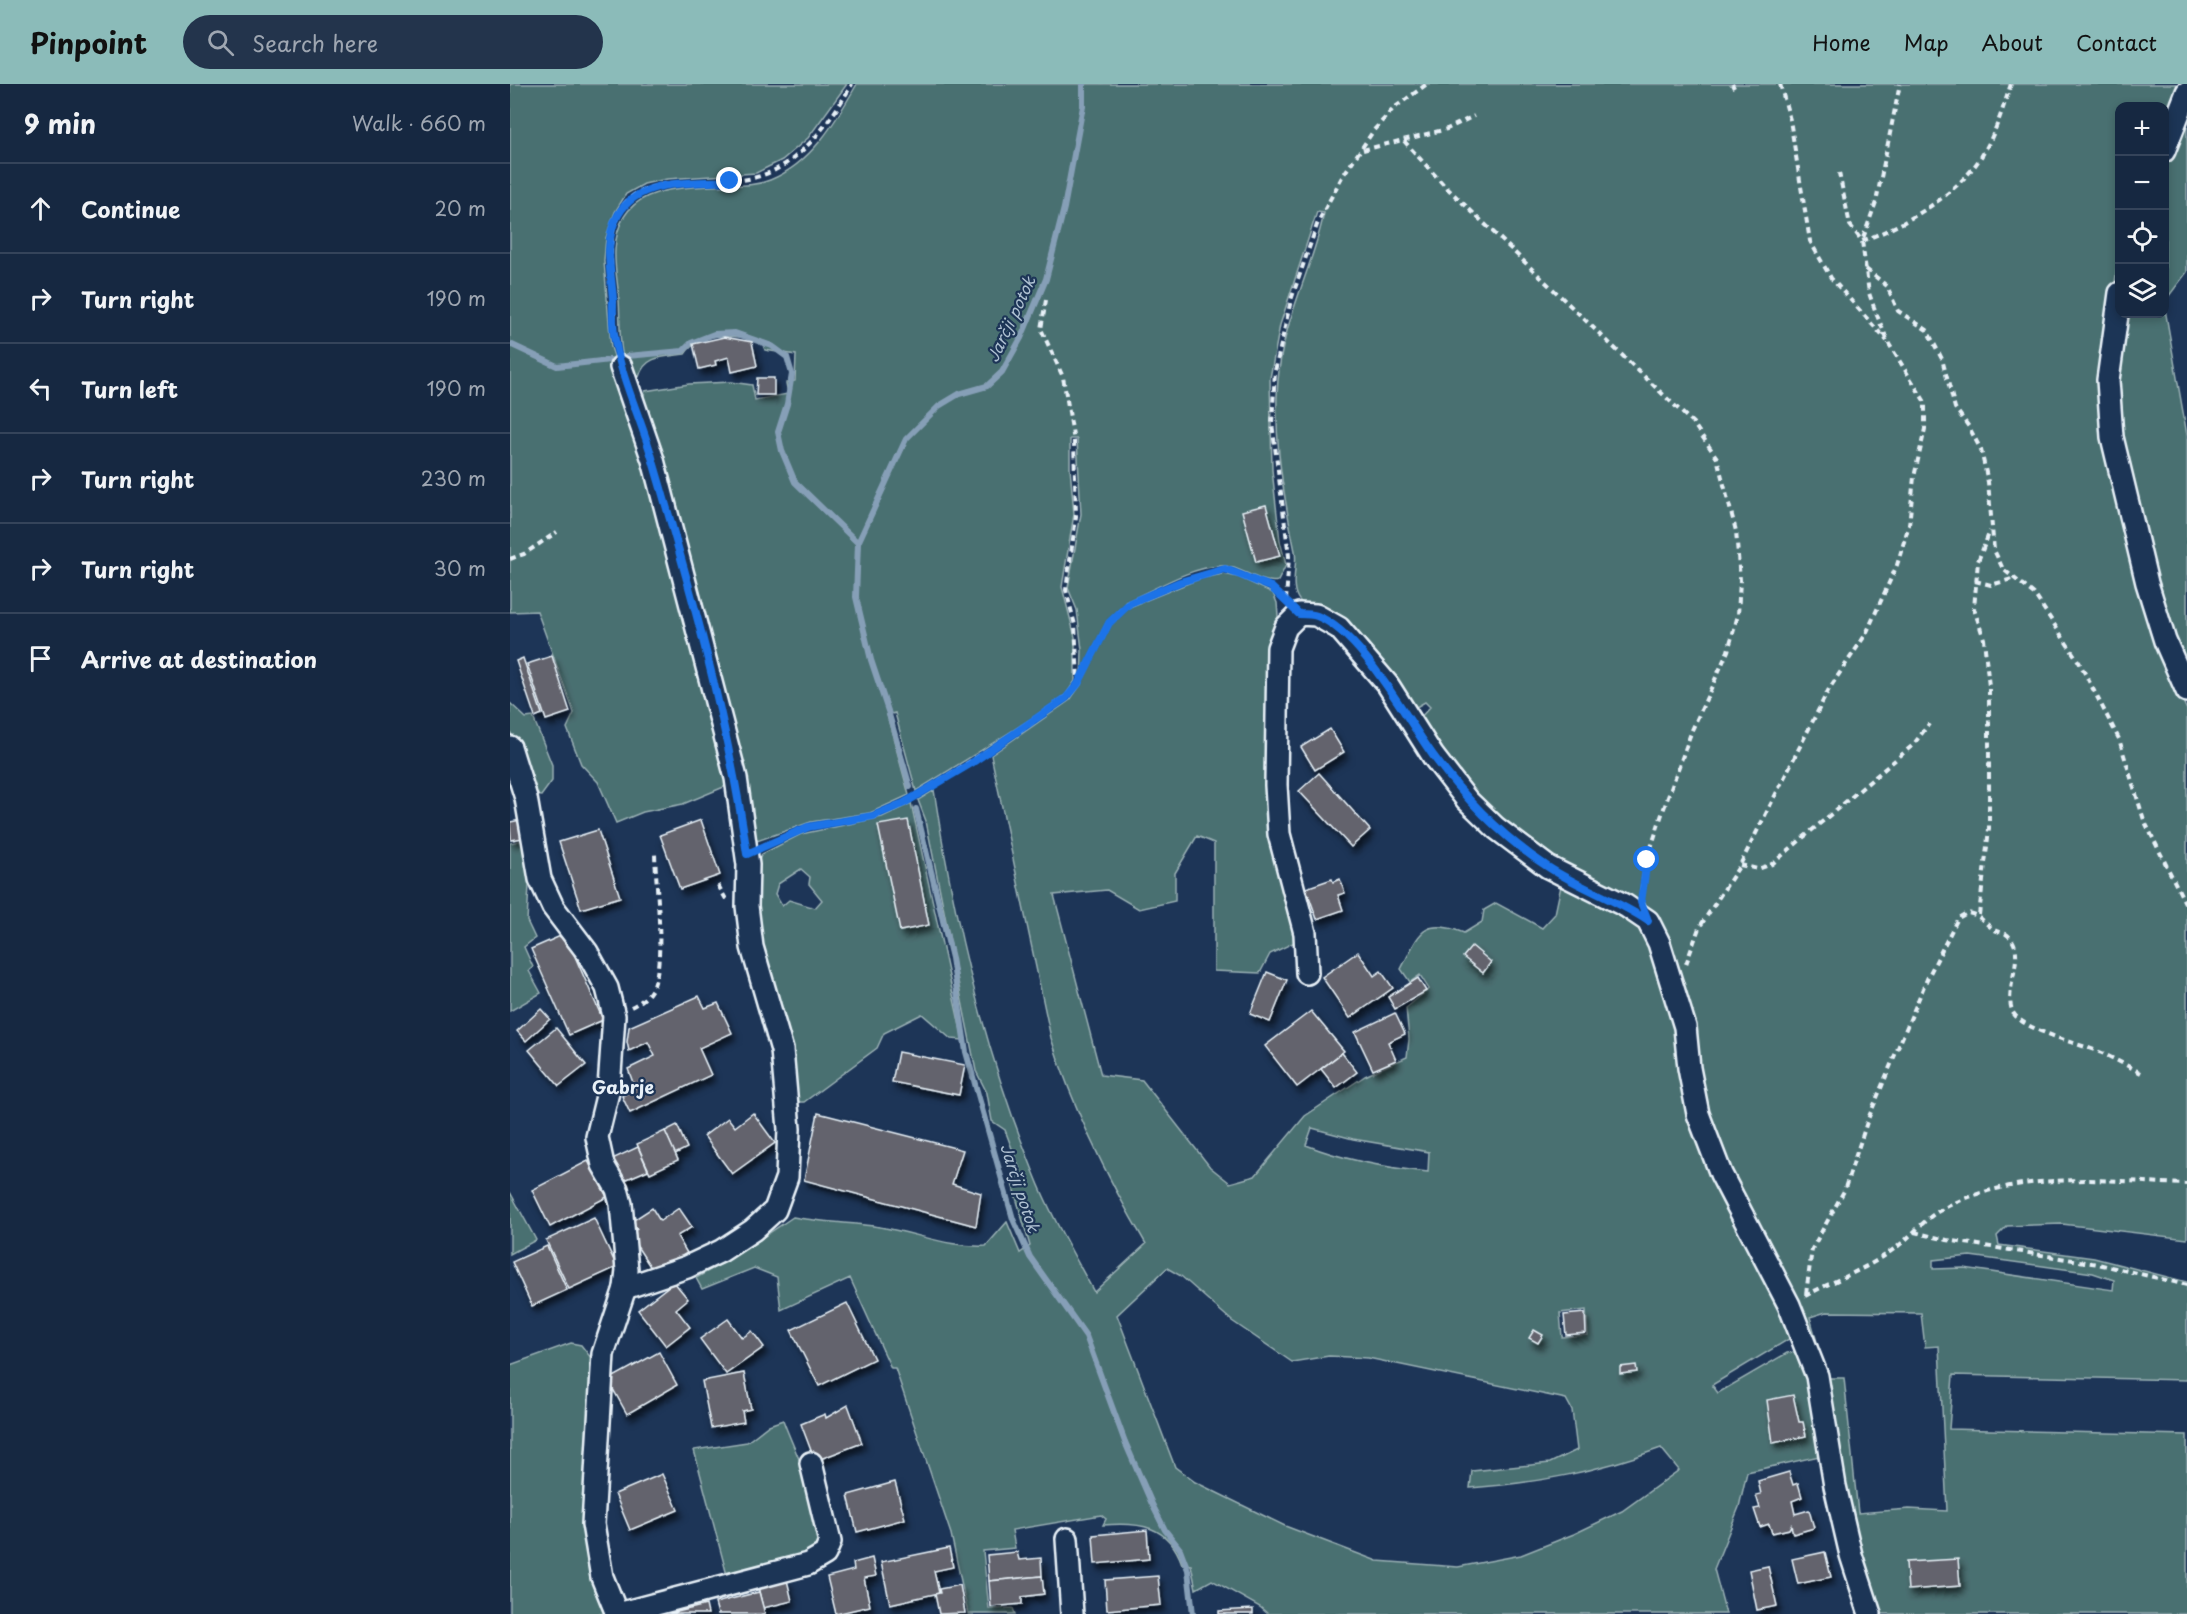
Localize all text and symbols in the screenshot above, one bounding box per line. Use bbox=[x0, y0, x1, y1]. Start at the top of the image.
search box bbox=[183, 15, 603, 69]
text: Pinpoint bbox=[30, 21, 147, 64]
icon: search bbox=[204, 26, 237, 59]
text: Search here bbox=[252, 26, 378, 59]
text: Home bbox=[1812, 26, 1871, 58]
text: Map bbox=[1904, 26, 1949, 58]
text: About bbox=[1982, 26, 2043, 58]
text: Contact bbox=[2076, 26, 2157, 58]
map controls bbox=[2115, 102, 2169, 318]
button: + bbox=[2115, 102, 2169, 156]
text: 9 min bbox=[24, 104, 96, 143]
text: Walk · 660 m bbox=[352, 108, 486, 138]
button: − bbox=[2115, 156, 2169, 210]
route end bbox=[716, 167, 742, 193]
icon: ahead bbox=[24, 192, 57, 225]
text: Continue bbox=[81, 192, 180, 225]
text: 20 m bbox=[434, 193, 486, 223]
button: locate bbox=[2115, 210, 2169, 264]
button: layers bbox=[2115, 264, 2169, 318]
water label: Jarčji potok bbox=[980, 271, 1041, 365]
icon: right bbox=[24, 282, 57, 315]
text: Turn right bbox=[81, 282, 194, 315]
text: 190 m bbox=[427, 283, 486, 313]
icon: left bbox=[24, 372, 57, 405]
text: Turn left bbox=[81, 372, 178, 405]
text: 190 m bbox=[427, 373, 486, 403]
icon: right bbox=[24, 462, 57, 495]
text: Turn right bbox=[81, 462, 194, 495]
text: 230 m bbox=[421, 463, 486, 493]
icon: right bbox=[24, 552, 57, 585]
text: Turn right bbox=[81, 552, 194, 585]
text: 30 m bbox=[433, 553, 486, 583]
icon: arrive bbox=[24, 642, 57, 675]
text: Arrive at destination bbox=[81, 642, 317, 675]
route start bbox=[1633, 846, 1659, 872]
district label: Gabrje bbox=[592, 1073, 654, 1100]
water label: Jarčji potok bbox=[995, 1140, 1047, 1236]

